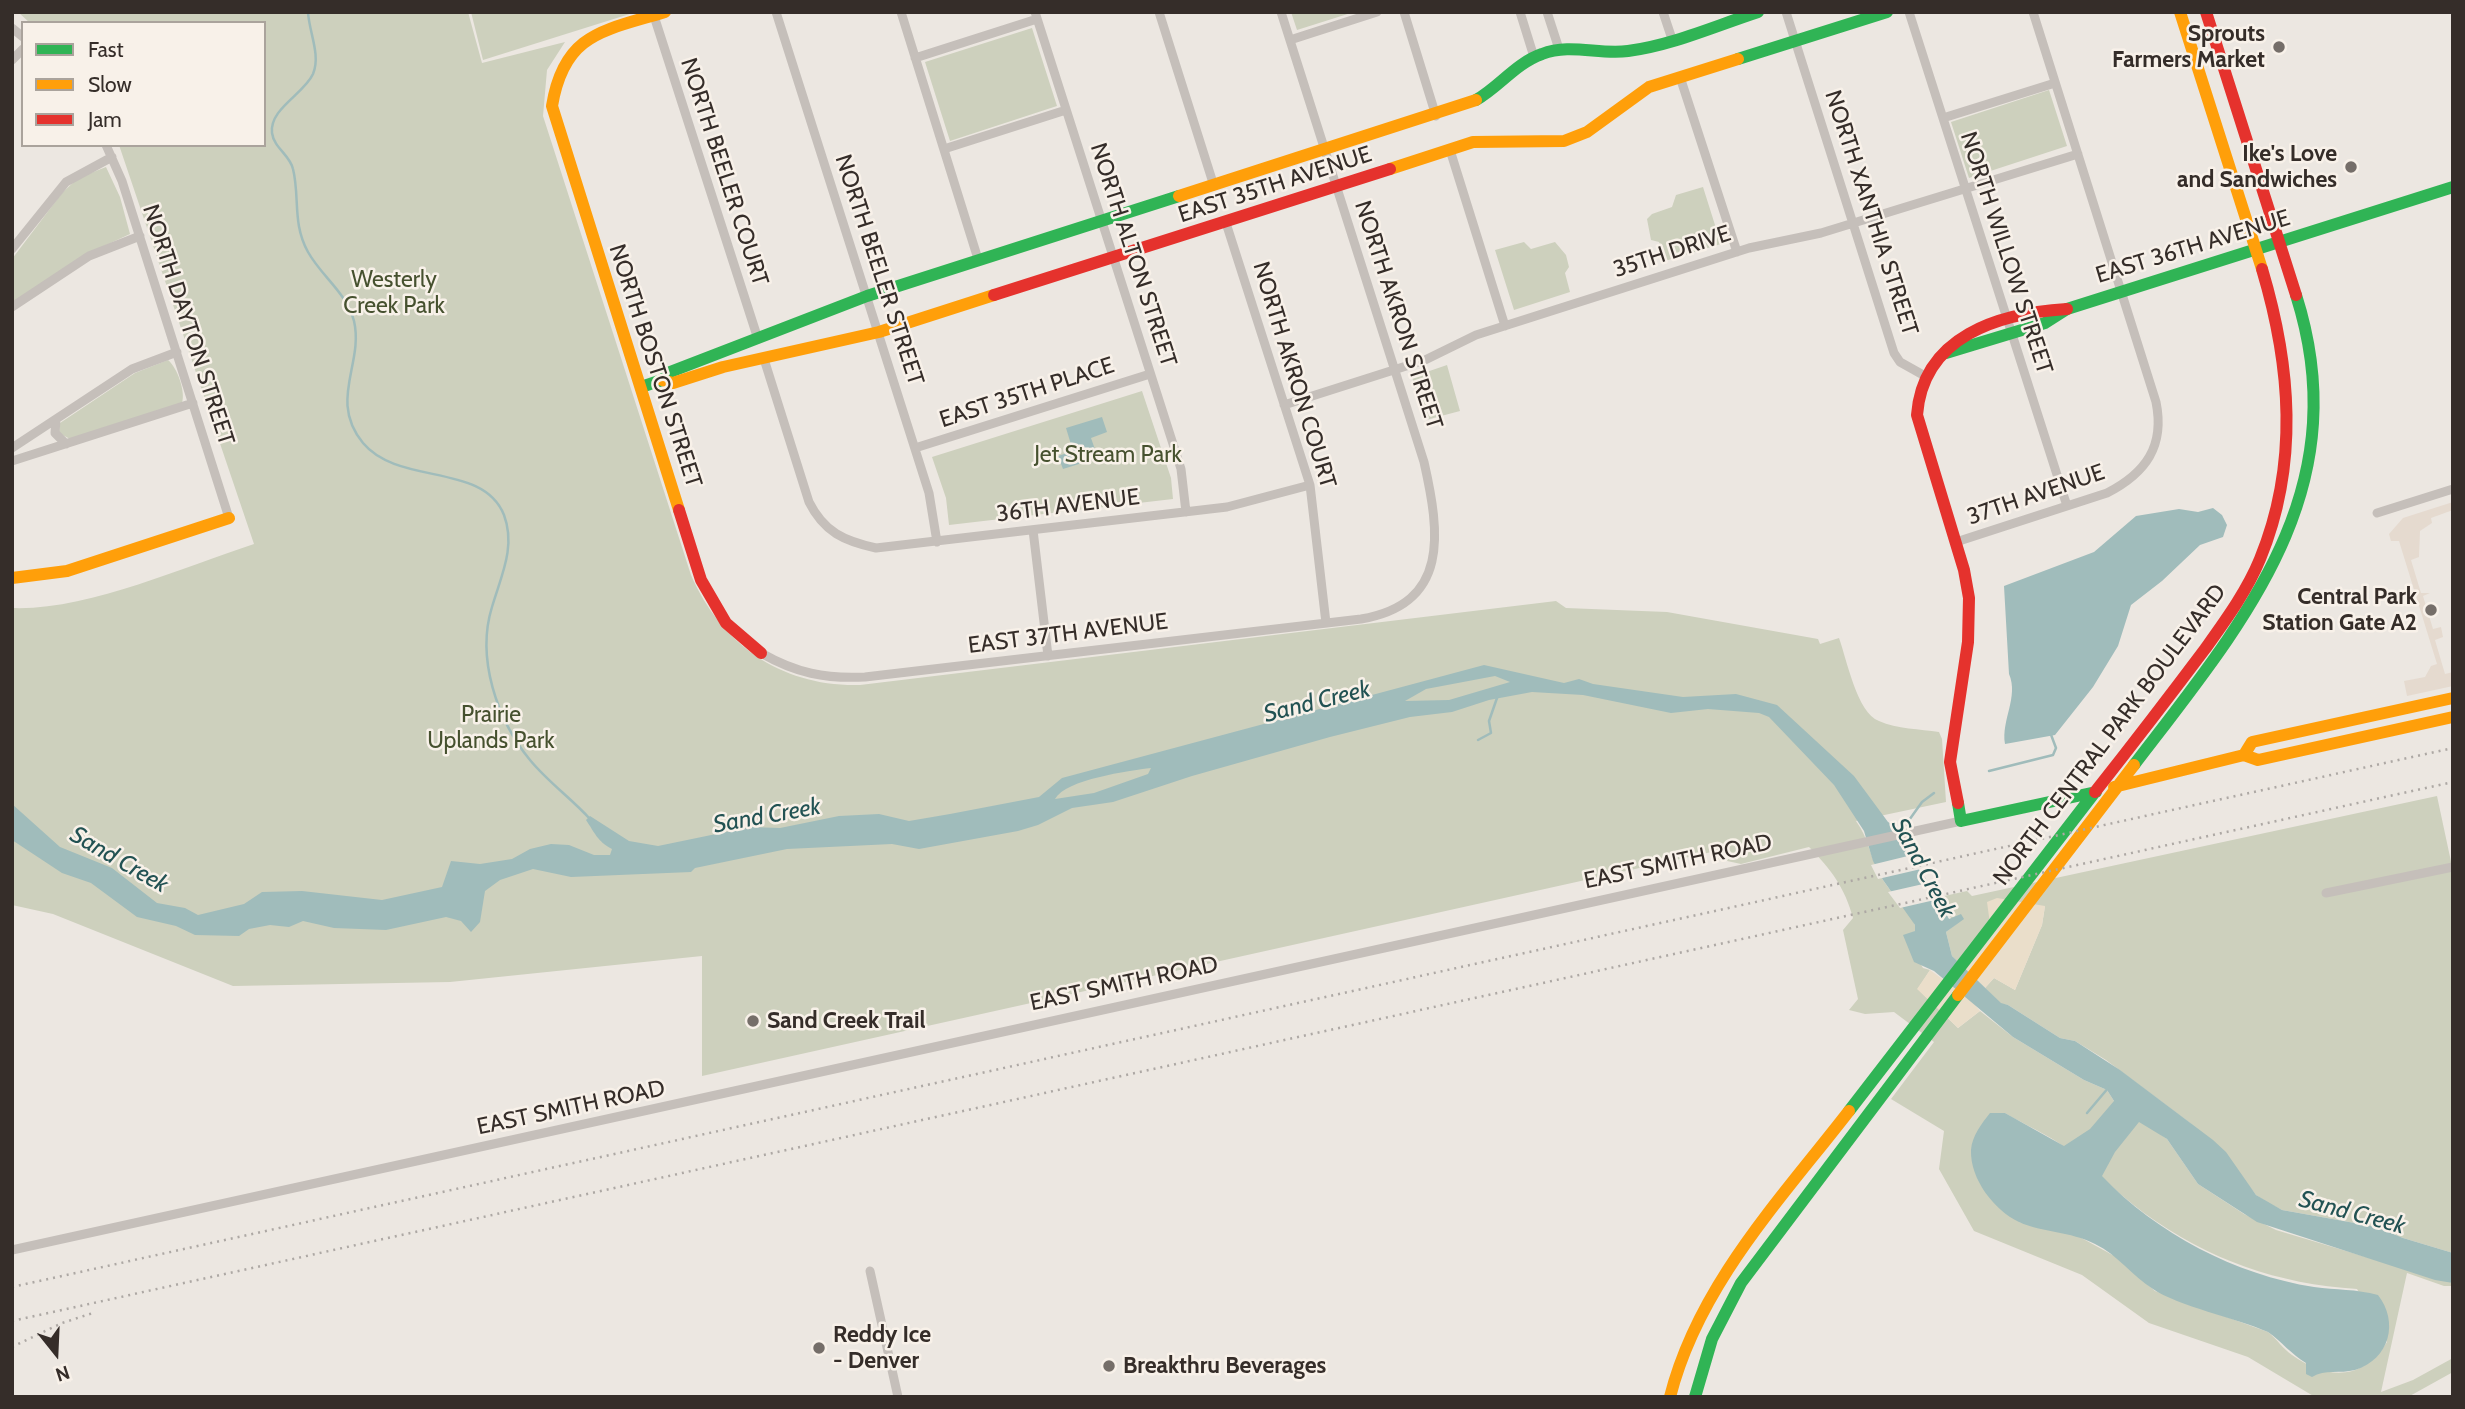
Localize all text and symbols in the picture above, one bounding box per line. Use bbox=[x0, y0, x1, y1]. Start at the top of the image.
place label: Sprouts Farmers Market bbox=[2112, 20, 2265, 74]
legend bbox=[21, 21, 266, 147]
text: Fast bbox=[88, 37, 124, 62]
marker: Sprouts Farmers Market bbox=[2271, 39, 2287, 55]
street label: NORTH BEELER COURT bbox=[674, 55, 774, 289]
text: Slow bbox=[88, 72, 132, 97]
street label: NORTH XANTHIA STREET bbox=[1818, 87, 1924, 339]
text: Jam bbox=[88, 107, 122, 132]
street label: NORTH WILLOW STREET bbox=[1954, 128, 2058, 378]
street label: NORTH ALTON STREET bbox=[1084, 140, 1182, 370]
place label: Ike's Love and Sandwiches bbox=[2177, 140, 2337, 194]
street label: EAST 35TH AVENUE bbox=[1175, 141, 1375, 229]
street label: NORTH BEELER STREET bbox=[829, 151, 929, 389]
marker: Ike's Love and Sandwiches bbox=[2343, 159, 2359, 175]
street label: NORTH AKRON STREET bbox=[1348, 197, 1448, 433]
street label: NORTH DAYTON STREET bbox=[136, 201, 240, 449]
street label: EAST 36TH AVENUE bbox=[2092, 204, 2294, 290]
street label: 35TH DRIVE bbox=[1610, 220, 1734, 284]
street label: NORTH BOSTON STREET bbox=[603, 241, 707, 491]
street label: NORTH AKRON COURT bbox=[1246, 258, 1342, 492]
park label: Westerly Creek Park bbox=[343, 266, 445, 320]
street label: EAST 35TH PLACE bbox=[936, 352, 1118, 434]
park label: Jet Stream Park bbox=[1034, 441, 1182, 469]
street label: 37TH AVENUE bbox=[1964, 459, 2108, 531]
street label: 36TH AVENUE bbox=[995, 484, 1141, 528]
street label: NORTH CENTRAL PARK BOULEVARD bbox=[1988, 579, 2232, 891]
place label: Central Park Station Gate A2 bbox=[2262, 583, 2417, 637]
marker: Central Park Station Gate A2 bbox=[2423, 602, 2439, 618]
street label: EAST 37TH AVENUE bbox=[966, 608, 1170, 660]
water label: Sand Creek bbox=[1261, 675, 1373, 729]
park label: Prairie Uplands Park bbox=[427, 701, 555, 755]
water label: Sand Creek bbox=[711, 792, 823, 840]
water label: Sand Creek bbox=[1885, 813, 1961, 923]
water label: Sand Creek bbox=[65, 820, 173, 900]
street label: EAST SMITH ROAD bbox=[1581, 829, 1775, 895]
street label: EAST SMITH ROAD bbox=[1027, 951, 1221, 1017]
place label: Sand Creek Trail bbox=[767, 1007, 926, 1035]
marker: Sand Creek Trail bbox=[745, 1013, 761, 1029]
street label: EAST SMITH ROAD bbox=[474, 1075, 668, 1141]
water label: Sand Creek bbox=[2296, 1185, 2408, 1241]
north arrow bbox=[21, 1318, 91, 1388]
place label: Reddy Ice - Denver bbox=[833, 1321, 931, 1375]
marker: Reddy Ice - Denver bbox=[811, 1340, 827, 1356]
place label: Breakthru Beverages bbox=[1123, 1352, 1326, 1380]
marker: Breakthru Beverages bbox=[1101, 1358, 1117, 1374]
text: N bbox=[53, 1360, 73, 1386]

